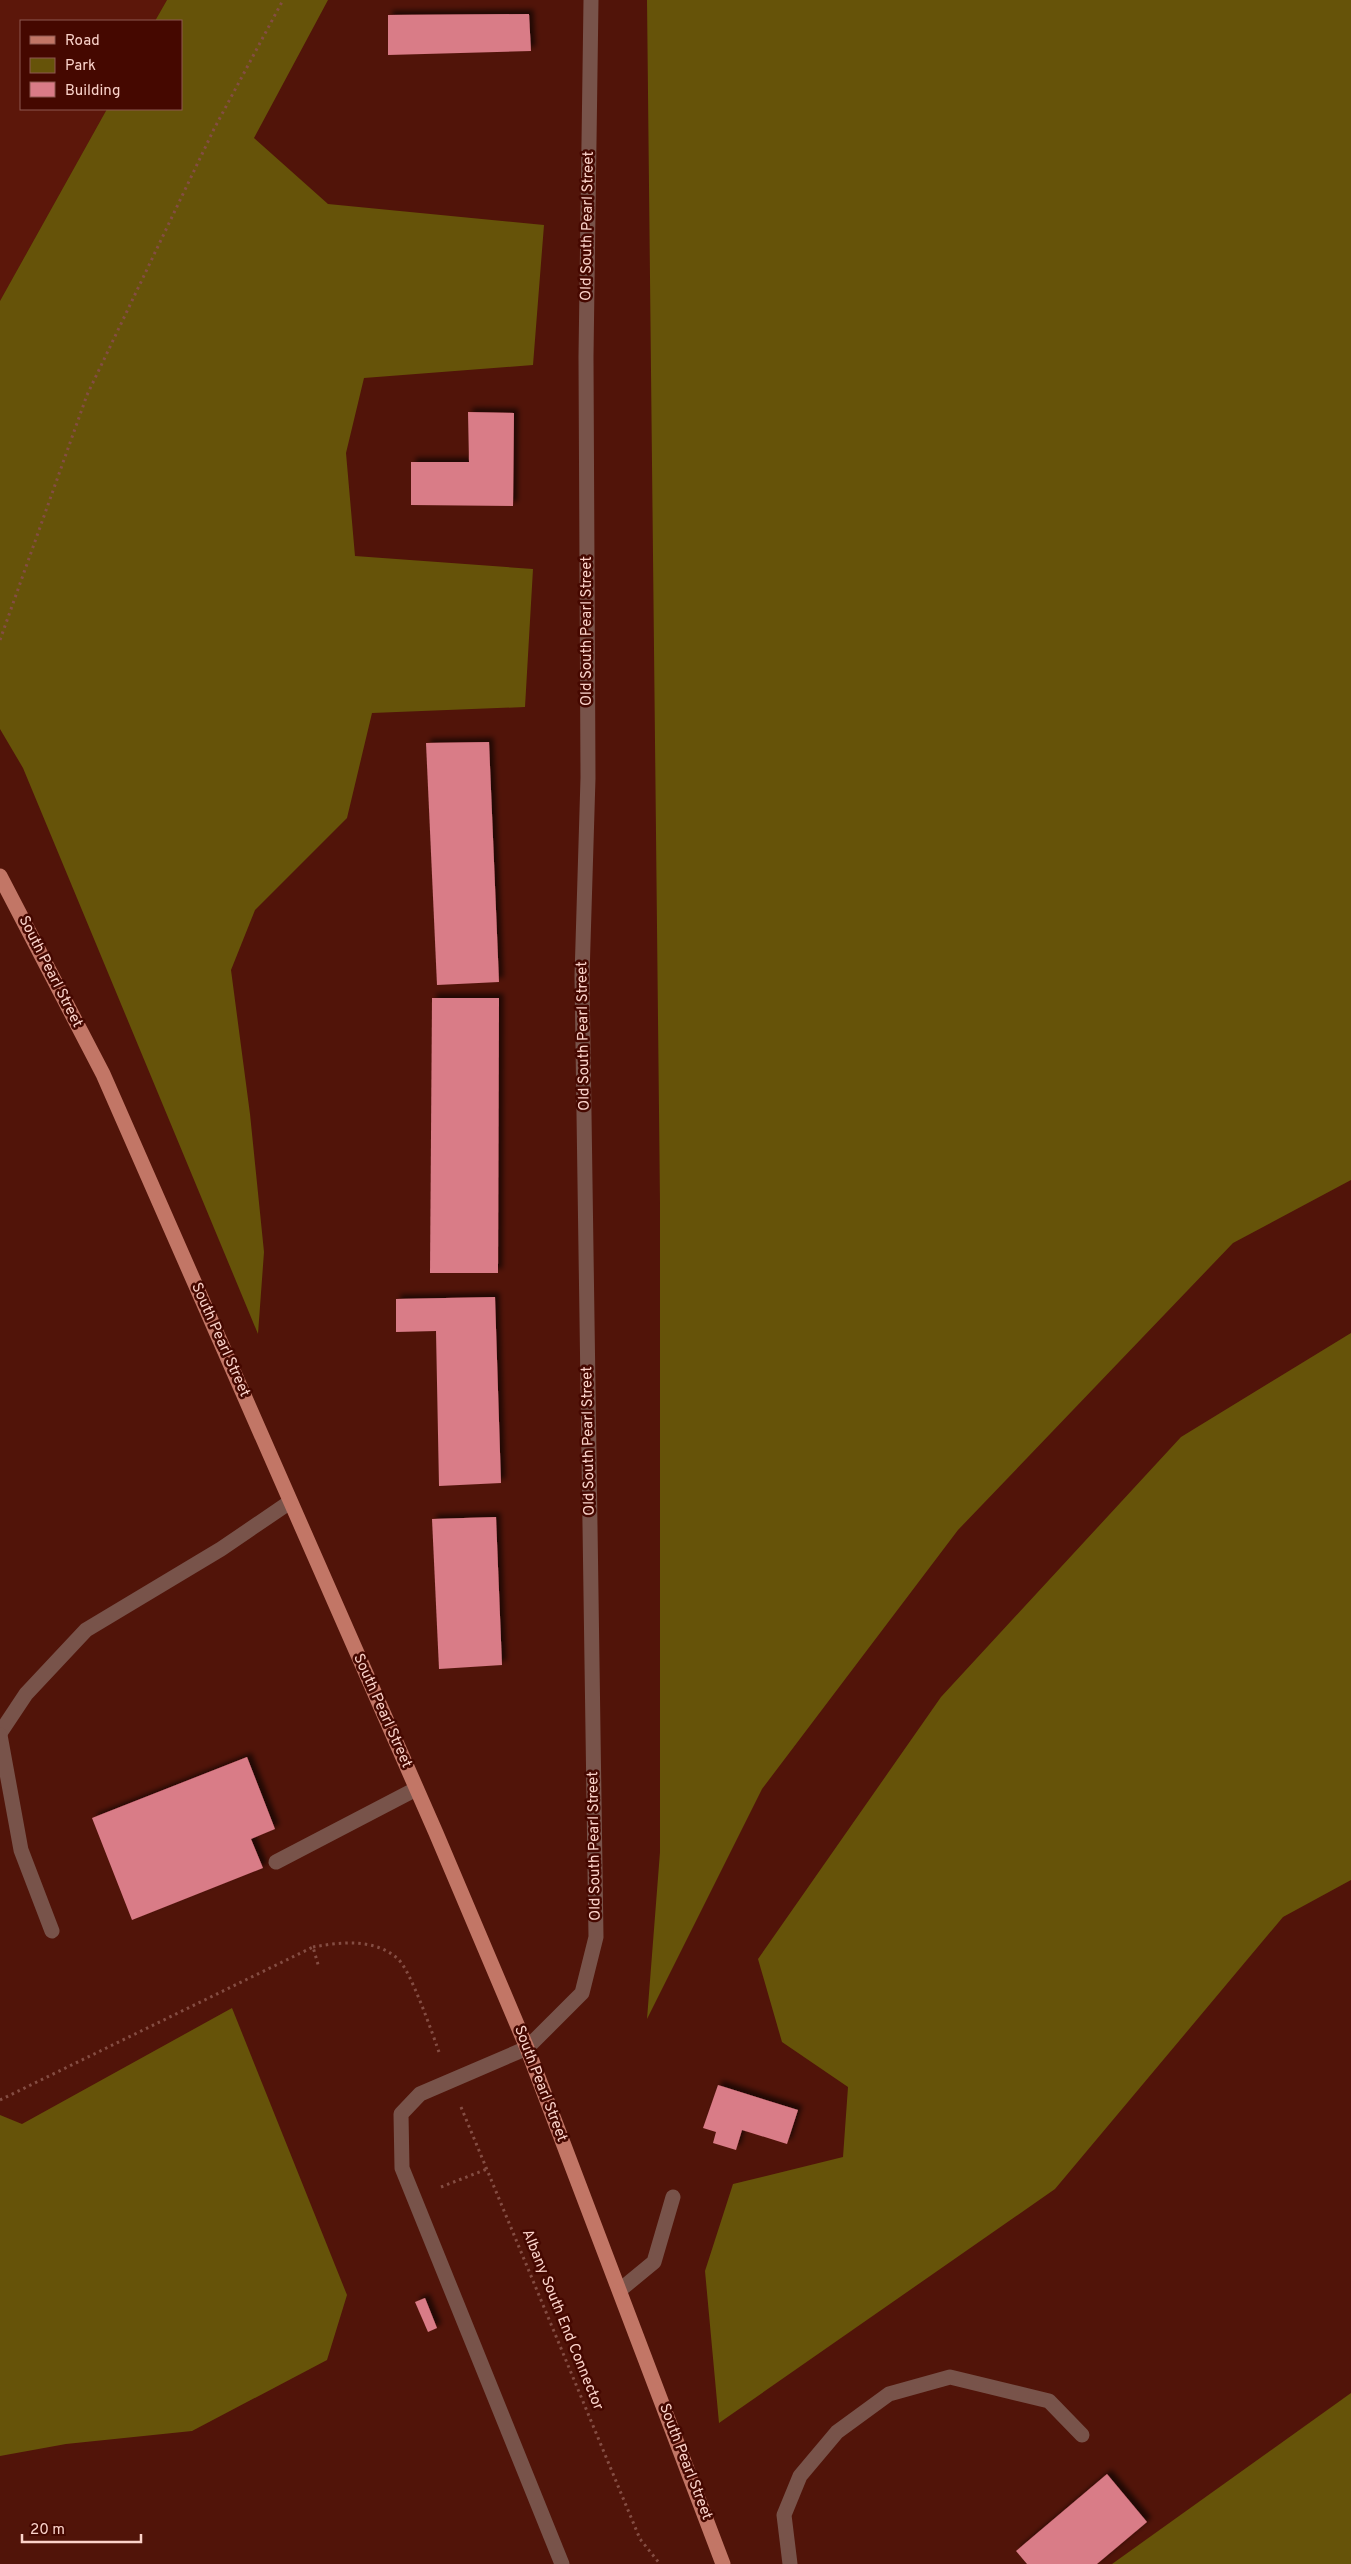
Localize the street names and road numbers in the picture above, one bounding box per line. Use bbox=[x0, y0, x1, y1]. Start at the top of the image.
street label: Old South Pearl Street bbox=[577, 151, 599, 301]
street label: Old South Pearl Street bbox=[578, 556, 597, 706]
street label: South Pearl Street bbox=[14, 913, 86, 1031]
street label: Old South Pearl Street bbox=[573, 961, 595, 1111]
street label: South Pearl Street bbox=[186, 1280, 254, 1400]
street label: Old South Pearl Street bbox=[578, 1366, 600, 1516]
street label: South Pearl Street bbox=[348, 1651, 416, 1771]
street label: Old South Pearl Street bbox=[584, 1771, 606, 1921]
street label: South Pearl Street bbox=[509, 2023, 571, 2145]
street label: Albany South End Connector bbox=[517, 2227, 607, 2414]
street label: South Pearl Street bbox=[654, 2401, 716, 2523]

